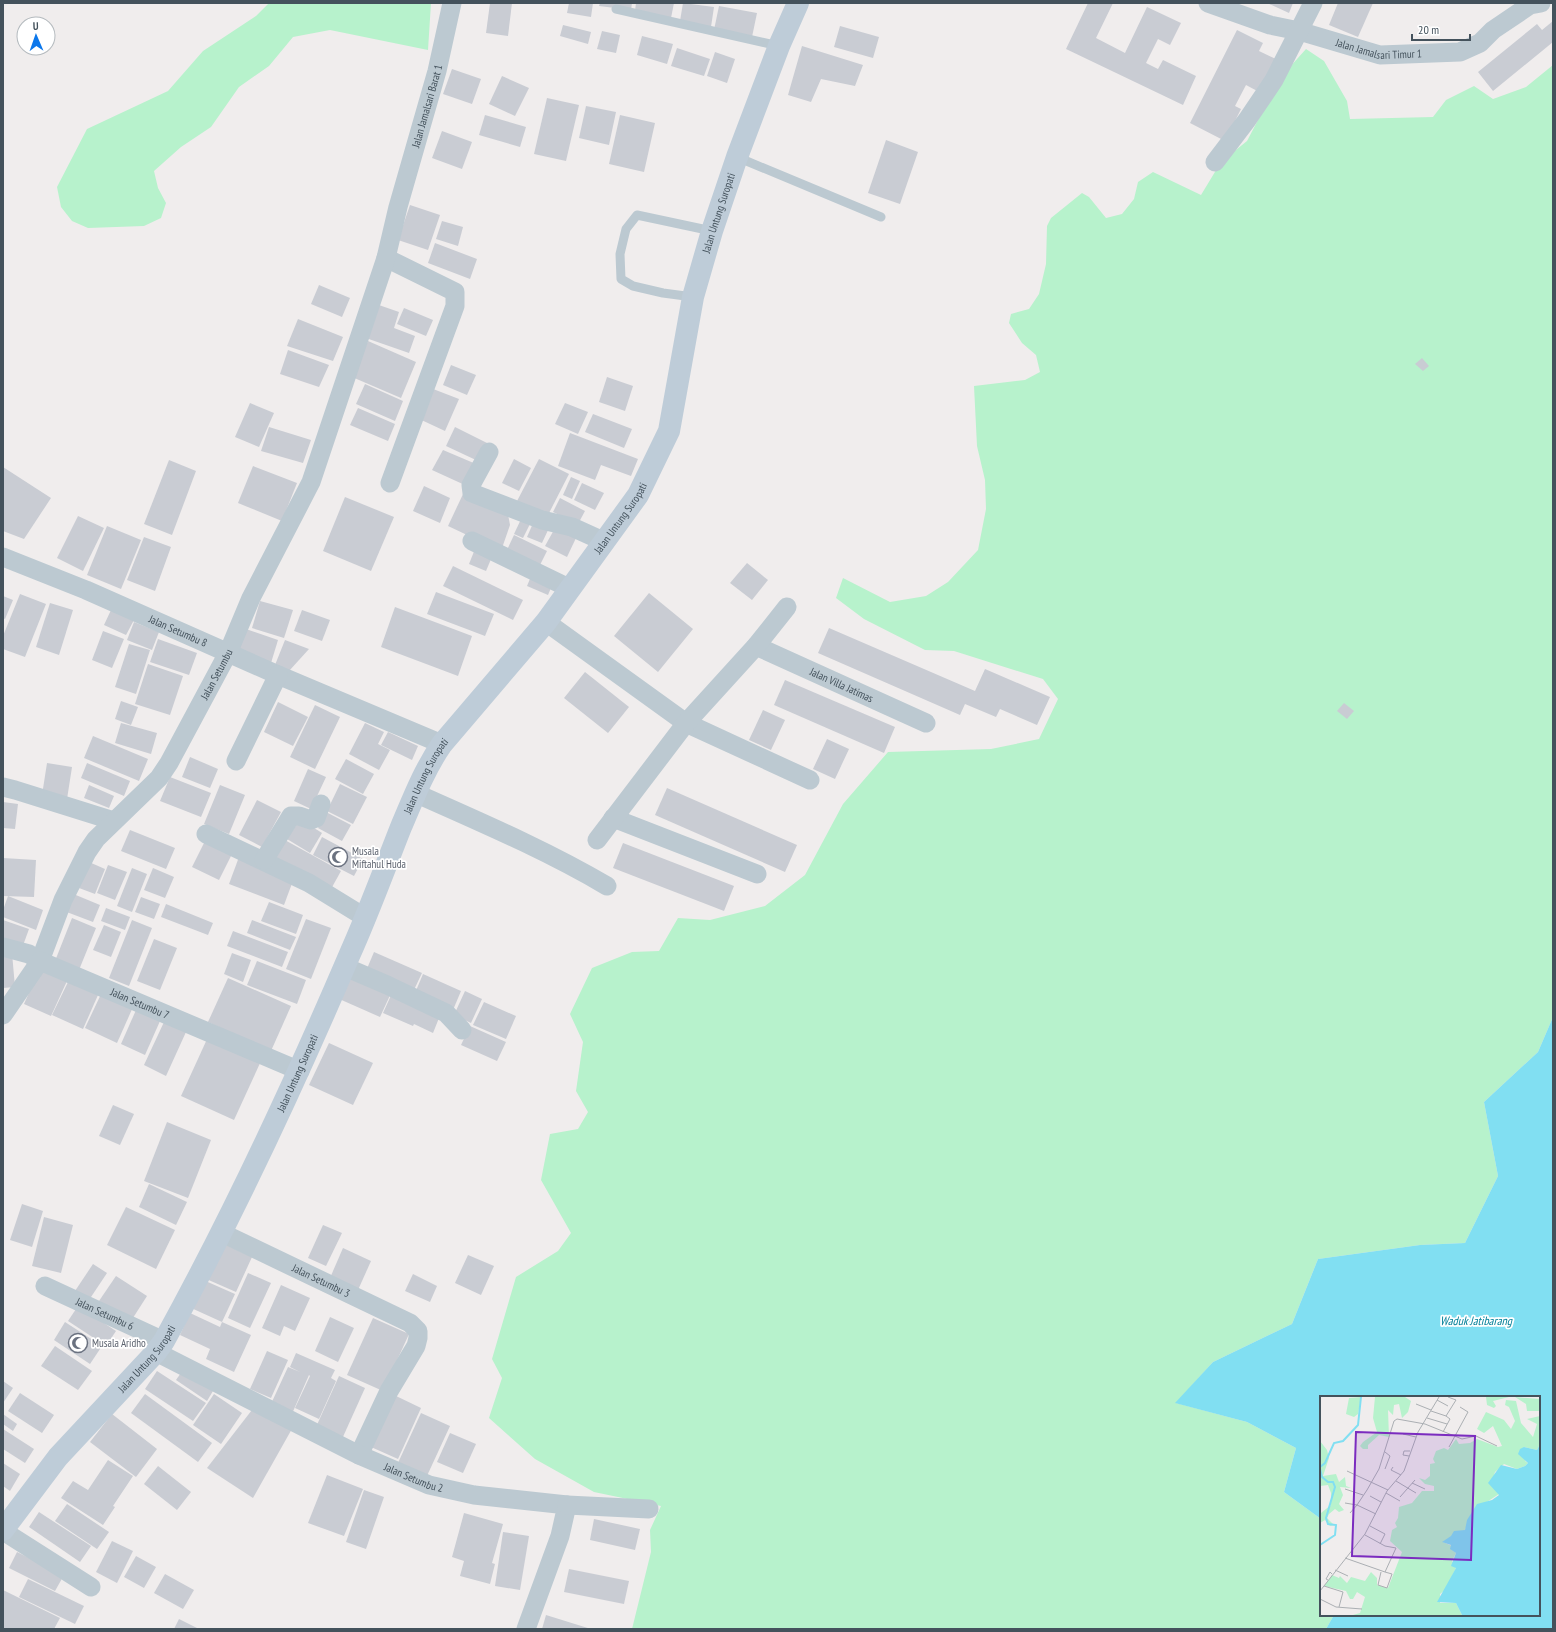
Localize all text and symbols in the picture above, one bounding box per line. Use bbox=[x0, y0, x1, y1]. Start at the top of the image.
north arrow bbox=[16, 16, 56, 56]
scale bar bbox=[1412, 16, 1470, 42]
text: U bbox=[33, 19, 39, 33]
text: 20 m bbox=[1418, 22, 1439, 37]
street label: Jalan Jamalsari Timur 1 bbox=[1333, 35, 1422, 62]
street label: Jalan Jamalsari Barat 1 bbox=[408, 63, 445, 150]
street label: Jalan Untung Suropati bbox=[699, 171, 738, 256]
street label: Jalan Untung Suropati bbox=[590, 480, 650, 557]
street label: Jalan Setumbu 8 bbox=[146, 611, 209, 650]
street label: Jalan Setumbu bbox=[197, 647, 236, 703]
street label: Jalan Villa Jatimas bbox=[807, 664, 876, 705]
street label: Jalan Untung Suropati bbox=[400, 735, 451, 817]
place label: Musala Miftahul Huda bbox=[352, 844, 406, 871]
mosque icon: Musala Miftahul Huda bbox=[327, 846, 349, 868]
street label: Jalan Setumbu 7 bbox=[108, 984, 171, 1022]
street label: Jalan Untung Suropati bbox=[273, 1032, 321, 1115]
street label: Jalan Setumbu 3 bbox=[289, 1260, 352, 1300]
street label: Jalan Setumbu 6 bbox=[73, 1294, 136, 1333]
water label: Waduk Jatibarang bbox=[1440, 1313, 1513, 1328]
street label: Jalan Untung Suropati bbox=[114, 1323, 178, 1396]
mosque icon: Musala Aridho bbox=[67, 1332, 89, 1354]
place label: Musala Aridho bbox=[92, 1336, 146, 1350]
inset map bbox=[1320, 1396, 1540, 1616]
street label: Jalan Setumbu 2 bbox=[381, 1459, 445, 1495]

